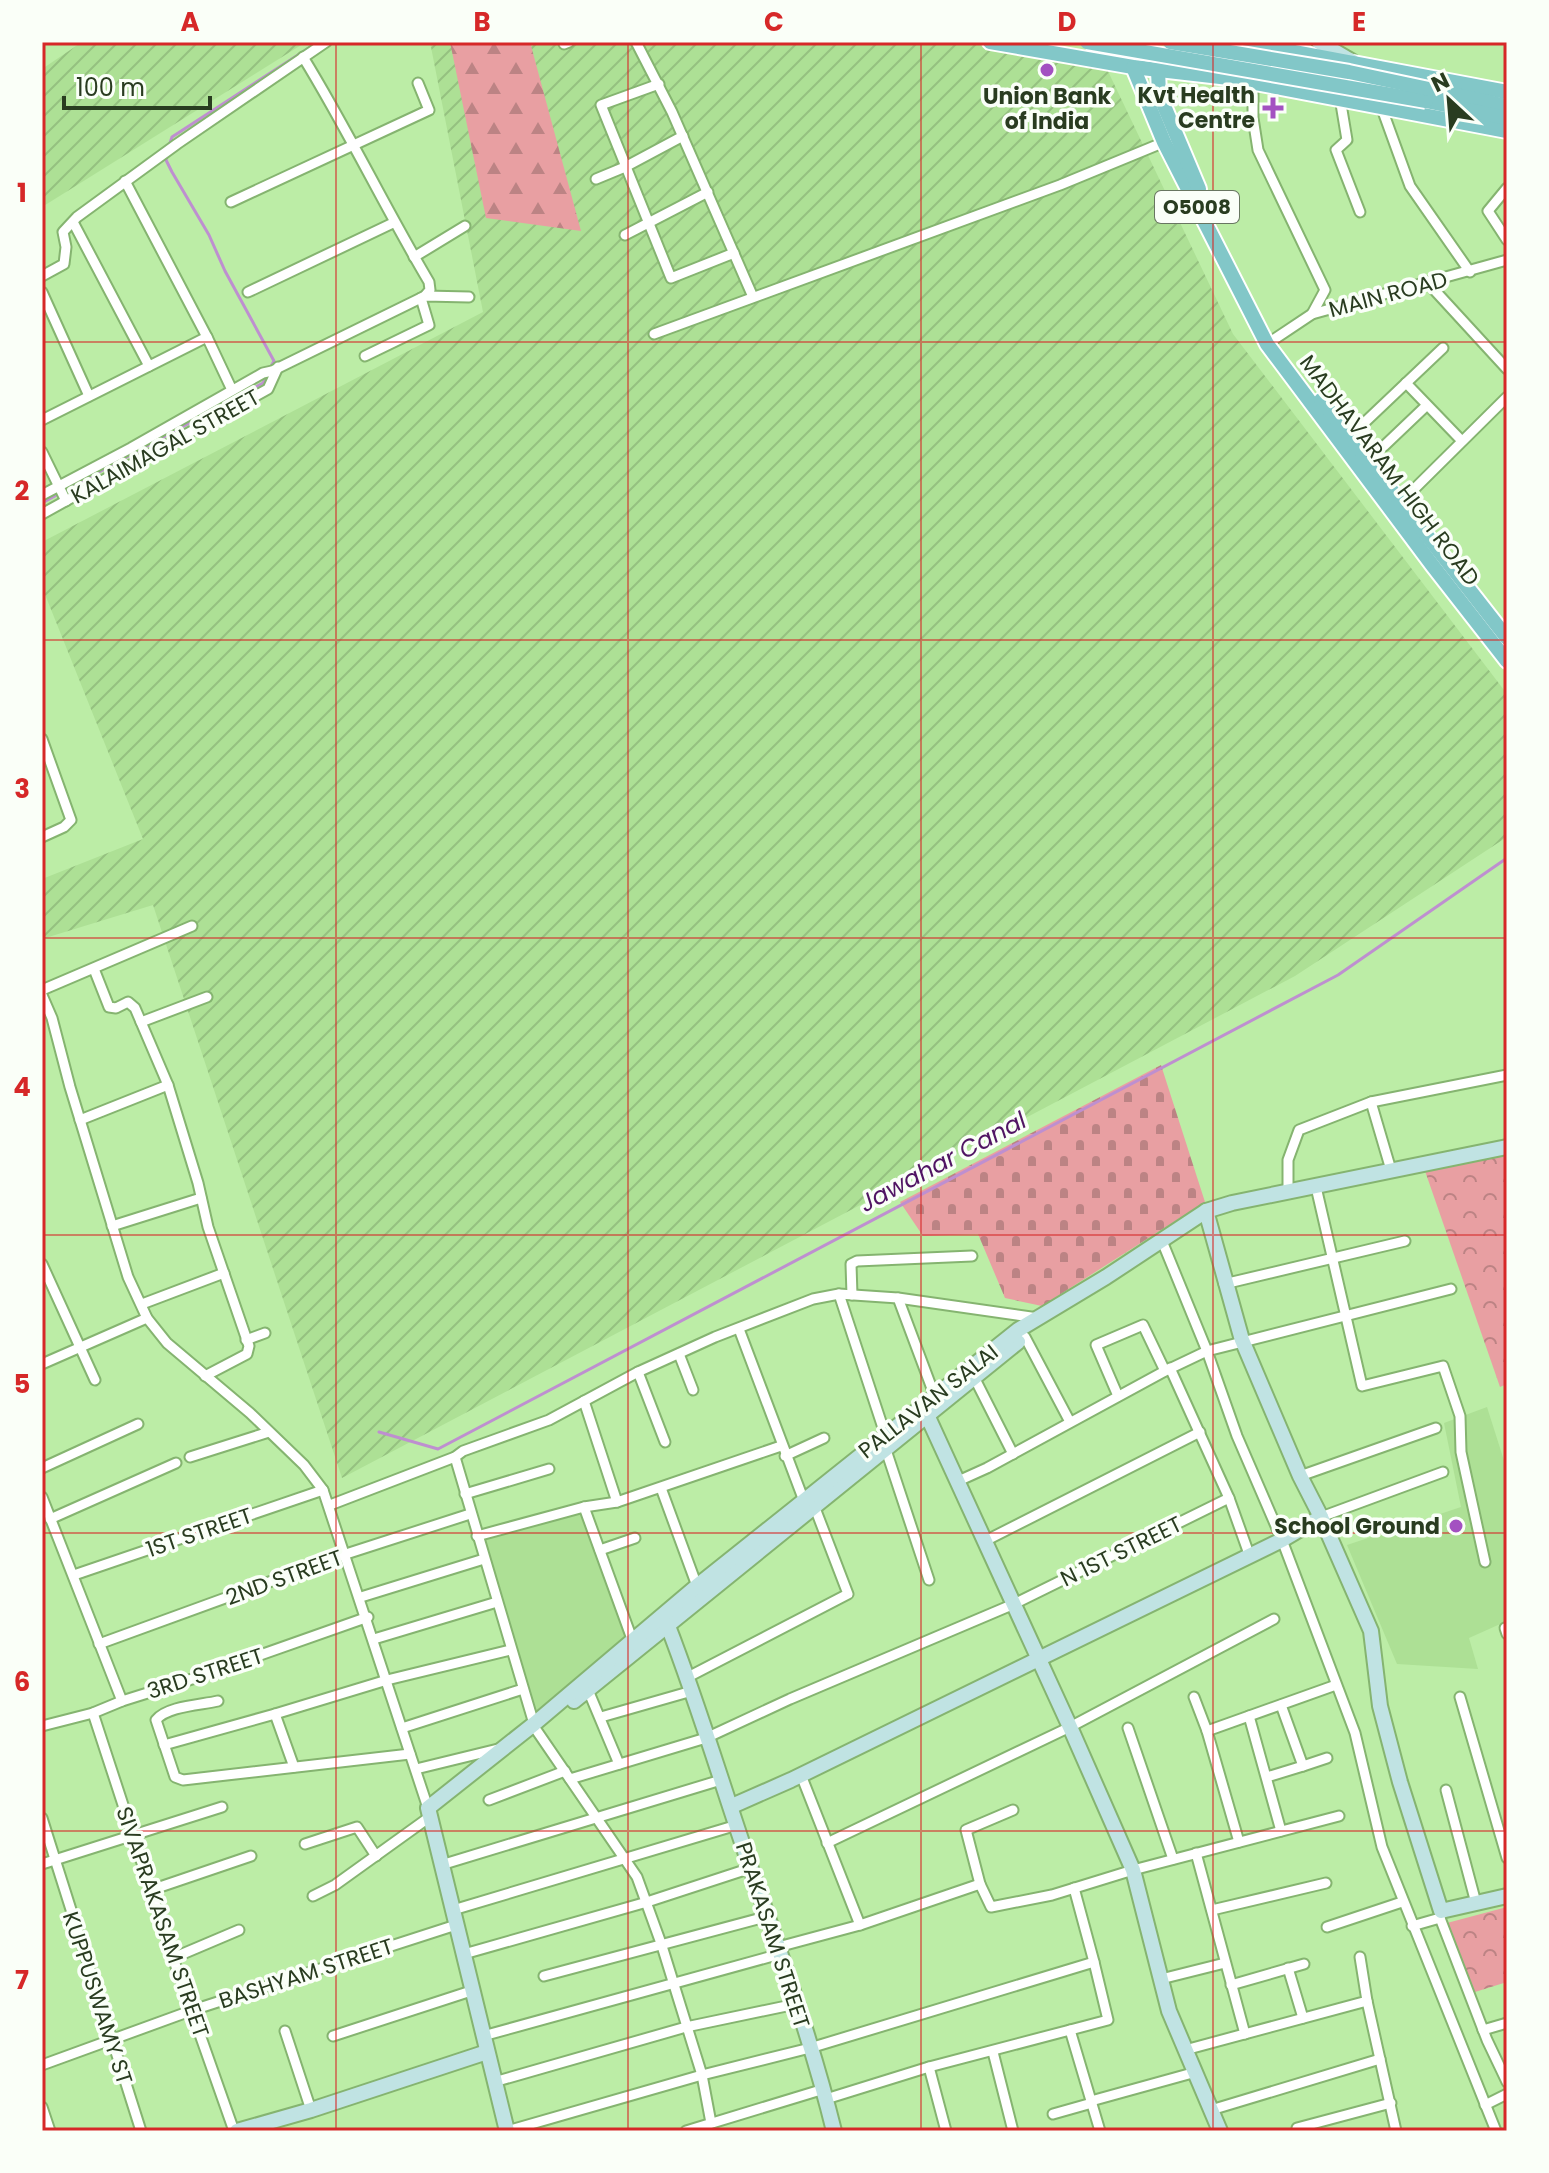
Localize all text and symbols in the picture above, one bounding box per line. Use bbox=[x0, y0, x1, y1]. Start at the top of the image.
text: A bbox=[180, 4, 200, 40]
text: B bbox=[473, 4, 491, 40]
text: C bbox=[764, 4, 784, 40]
text: D bbox=[1058, 4, 1077, 40]
text: E bbox=[1352, 4, 1366, 40]
scale bar bbox=[64, 60, 210, 110]
north arrow bbox=[1409, 60, 1489, 140]
marker: Union Bank of India bbox=[1038, 61, 1056, 79]
text: N bbox=[1426, 65, 1455, 100]
text: 100 m bbox=[76, 71, 145, 104]
place label: Kvt Health Centre bbox=[1137, 80, 1255, 136]
place label: Union Bank of India bbox=[983, 81, 1111, 137]
marker: Kvt Health Centre bbox=[1262, 97, 1284, 119]
text: 1 bbox=[17, 175, 27, 211]
road number: O5008 bbox=[1155, 191, 1239, 223]
street label: MAIN ROAD bbox=[1325, 264, 1451, 325]
street label: MADHAVARAM HIGH ROAD bbox=[1292, 348, 1487, 592]
street label: KALAIMAGAL STREET bbox=[65, 382, 265, 511]
text: 2 bbox=[15, 473, 30, 509]
text: 3 bbox=[14, 771, 30, 807]
text: 4 bbox=[13, 1069, 31, 1105]
water label: Jawahar Canal bbox=[853, 1104, 1032, 1220]
street label: PALLAVAN SALAI bbox=[852, 1337, 1005, 1466]
text: 5 bbox=[14, 1366, 30, 1402]
street label: 1ST STREET bbox=[142, 1500, 256, 1565]
street label: N 1ST STREET bbox=[1055, 1509, 1187, 1594]
place label: School Ground bbox=[1274, 1511, 1440, 1542]
marker: School Ground bbox=[1447, 1517, 1465, 1535]
street label: 2ND STREET bbox=[221, 1542, 347, 1613]
street label: 3RD STREET bbox=[143, 1640, 267, 1707]
text: 6 bbox=[14, 1664, 30, 1700]
street label: SIVAPRAKASAM STREET bbox=[108, 1803, 217, 2042]
street label: PRAKASAM STREET bbox=[728, 1838, 817, 2032]
street label: KUPPUSWAMY ST bbox=[55, 1908, 140, 2089]
street label: BASHYAM STREET bbox=[215, 1931, 397, 2016]
text: 7 bbox=[15, 1962, 29, 1998]

